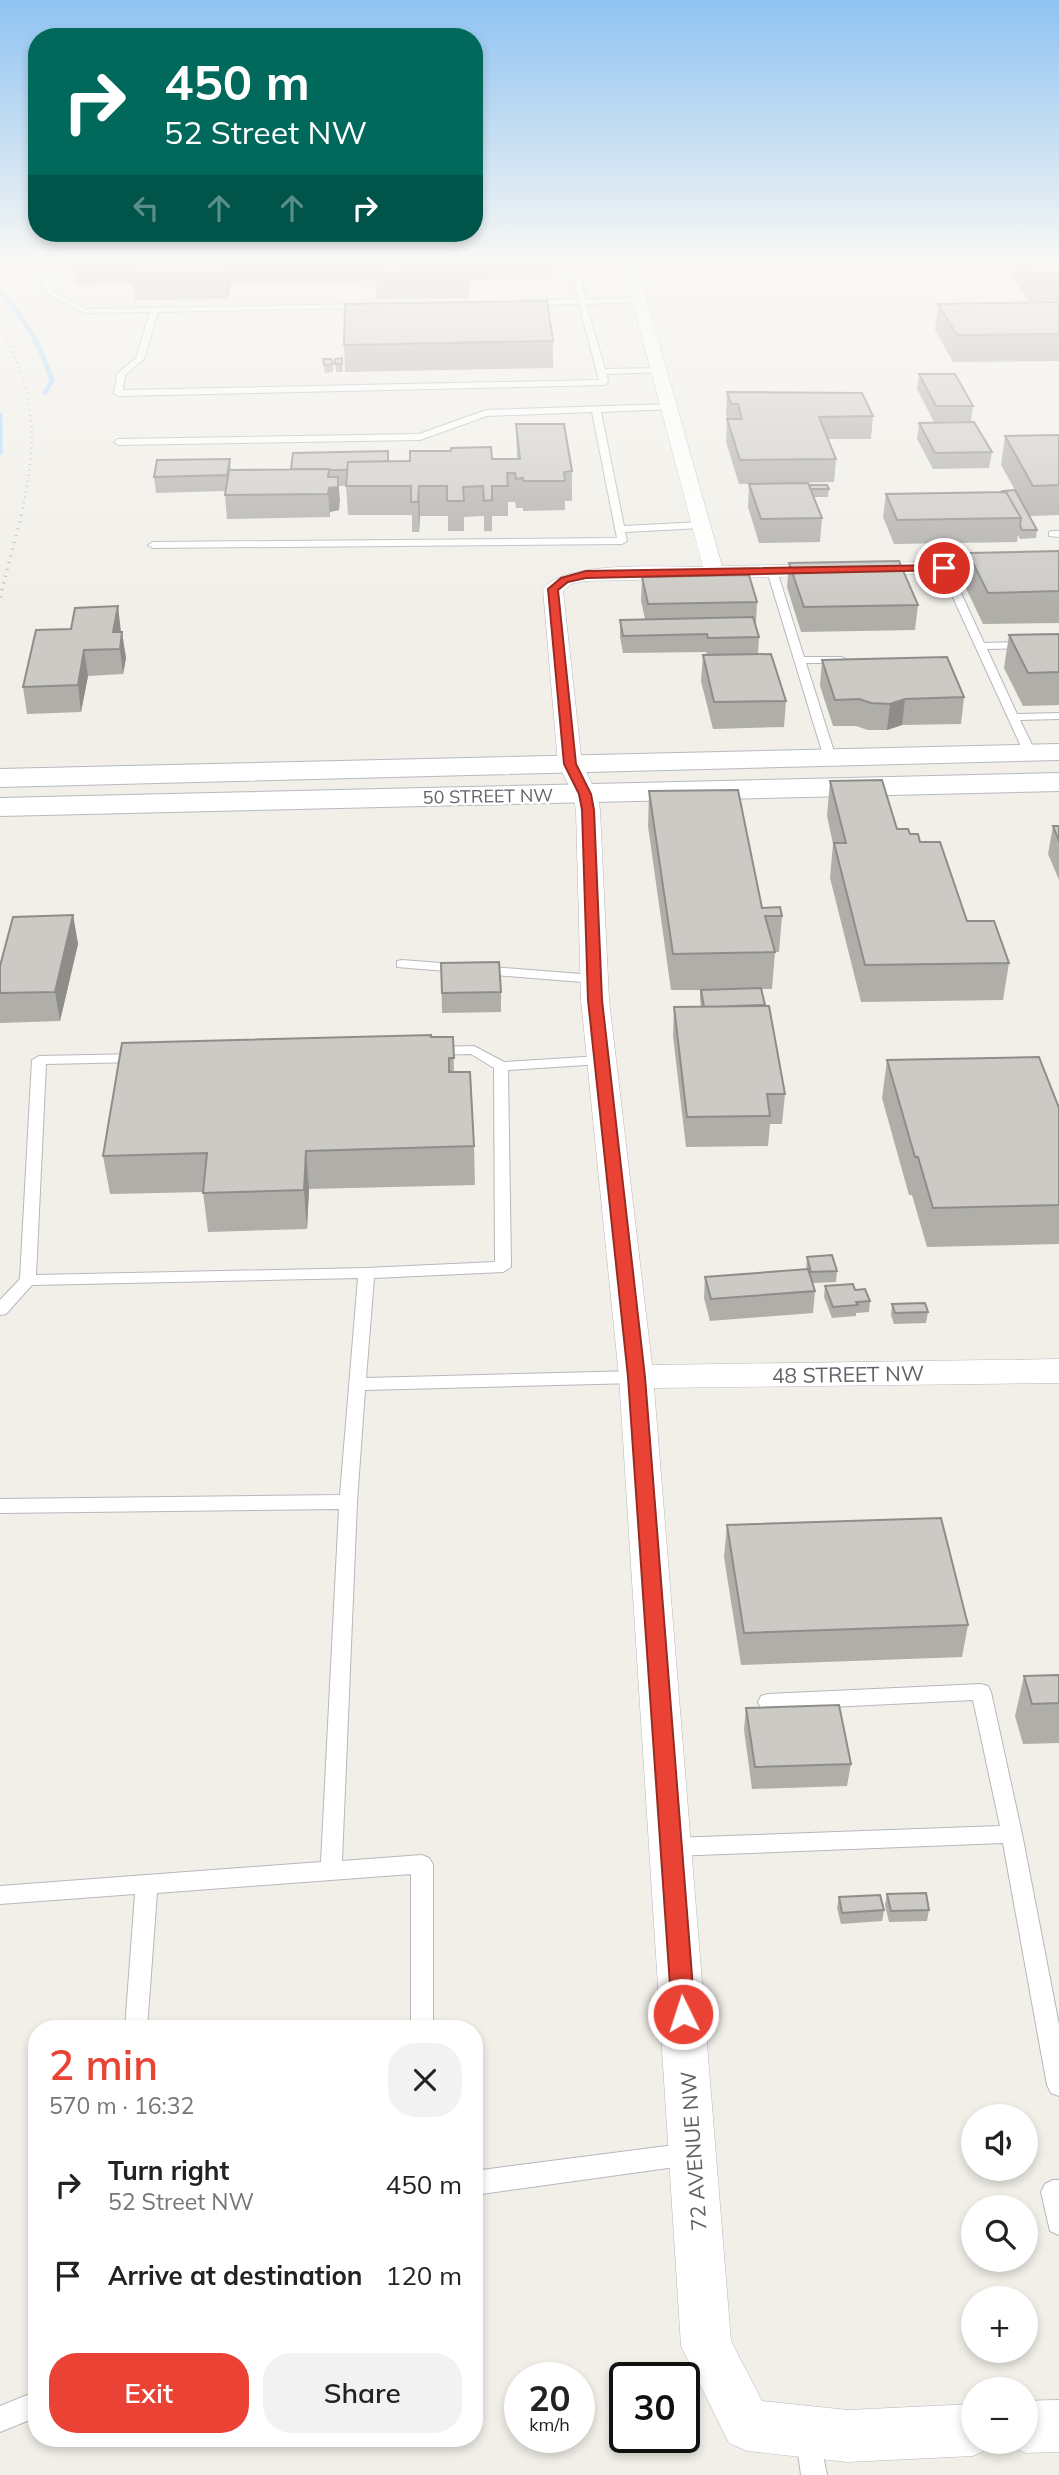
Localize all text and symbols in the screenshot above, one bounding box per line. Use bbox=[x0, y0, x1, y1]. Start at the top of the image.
text: 450 m bbox=[164, 51, 310, 112]
icon: right bbox=[49, 56, 140, 147]
text: 52 Street NW bbox=[164, 112, 367, 152]
icon: left bbox=[127, 189, 165, 227]
icon: ahead bbox=[200, 189, 238, 227]
icon: ahead bbox=[273, 189, 311, 227]
icon: right bbox=[346, 189, 384, 227]
pin bbox=[914, 538, 974, 598]
icon: arrive bbox=[925, 549, 963, 587]
street label: 50 STREET NW bbox=[423, 783, 553, 809]
street label: 48 STREET NW bbox=[772, 1360, 924, 1388]
position arrow bbox=[646, 1977, 720, 2051]
text: 2 min bbox=[49, 2038, 158, 2091]
button: close bbox=[388, 2043, 462, 2117]
street label: 72 AVENUE NW bbox=[674, 2070, 712, 2232]
text: 570 m · 16:32 bbox=[49, 2091, 194, 2120]
map controls bbox=[961, 2104, 1038, 2454]
button: sound bbox=[961, 2104, 1038, 2181]
text: Turn right bbox=[108, 2154, 229, 2187]
icon: right bbox=[49, 2166, 87, 2204]
text: 450 m bbox=[386, 2168, 462, 2201]
text: 52 Street NW bbox=[108, 2187, 254, 2216]
button: search bbox=[961, 2195, 1038, 2272]
icon: arrive bbox=[49, 2257, 87, 2295]
text: Arrive at destination bbox=[108, 2259, 363, 2292]
text: 120 m bbox=[386, 2259, 462, 2292]
button: + bbox=[961, 2286, 1038, 2363]
button: Exit bbox=[49, 2353, 249, 2433]
button: Share bbox=[263, 2353, 462, 2433]
speed limit sign: 30 bbox=[609, 2362, 700, 2453]
text: 20 bbox=[528, 2376, 571, 2420]
button: − bbox=[961, 2377, 1038, 2454]
text: km/h bbox=[529, 2413, 570, 2436]

